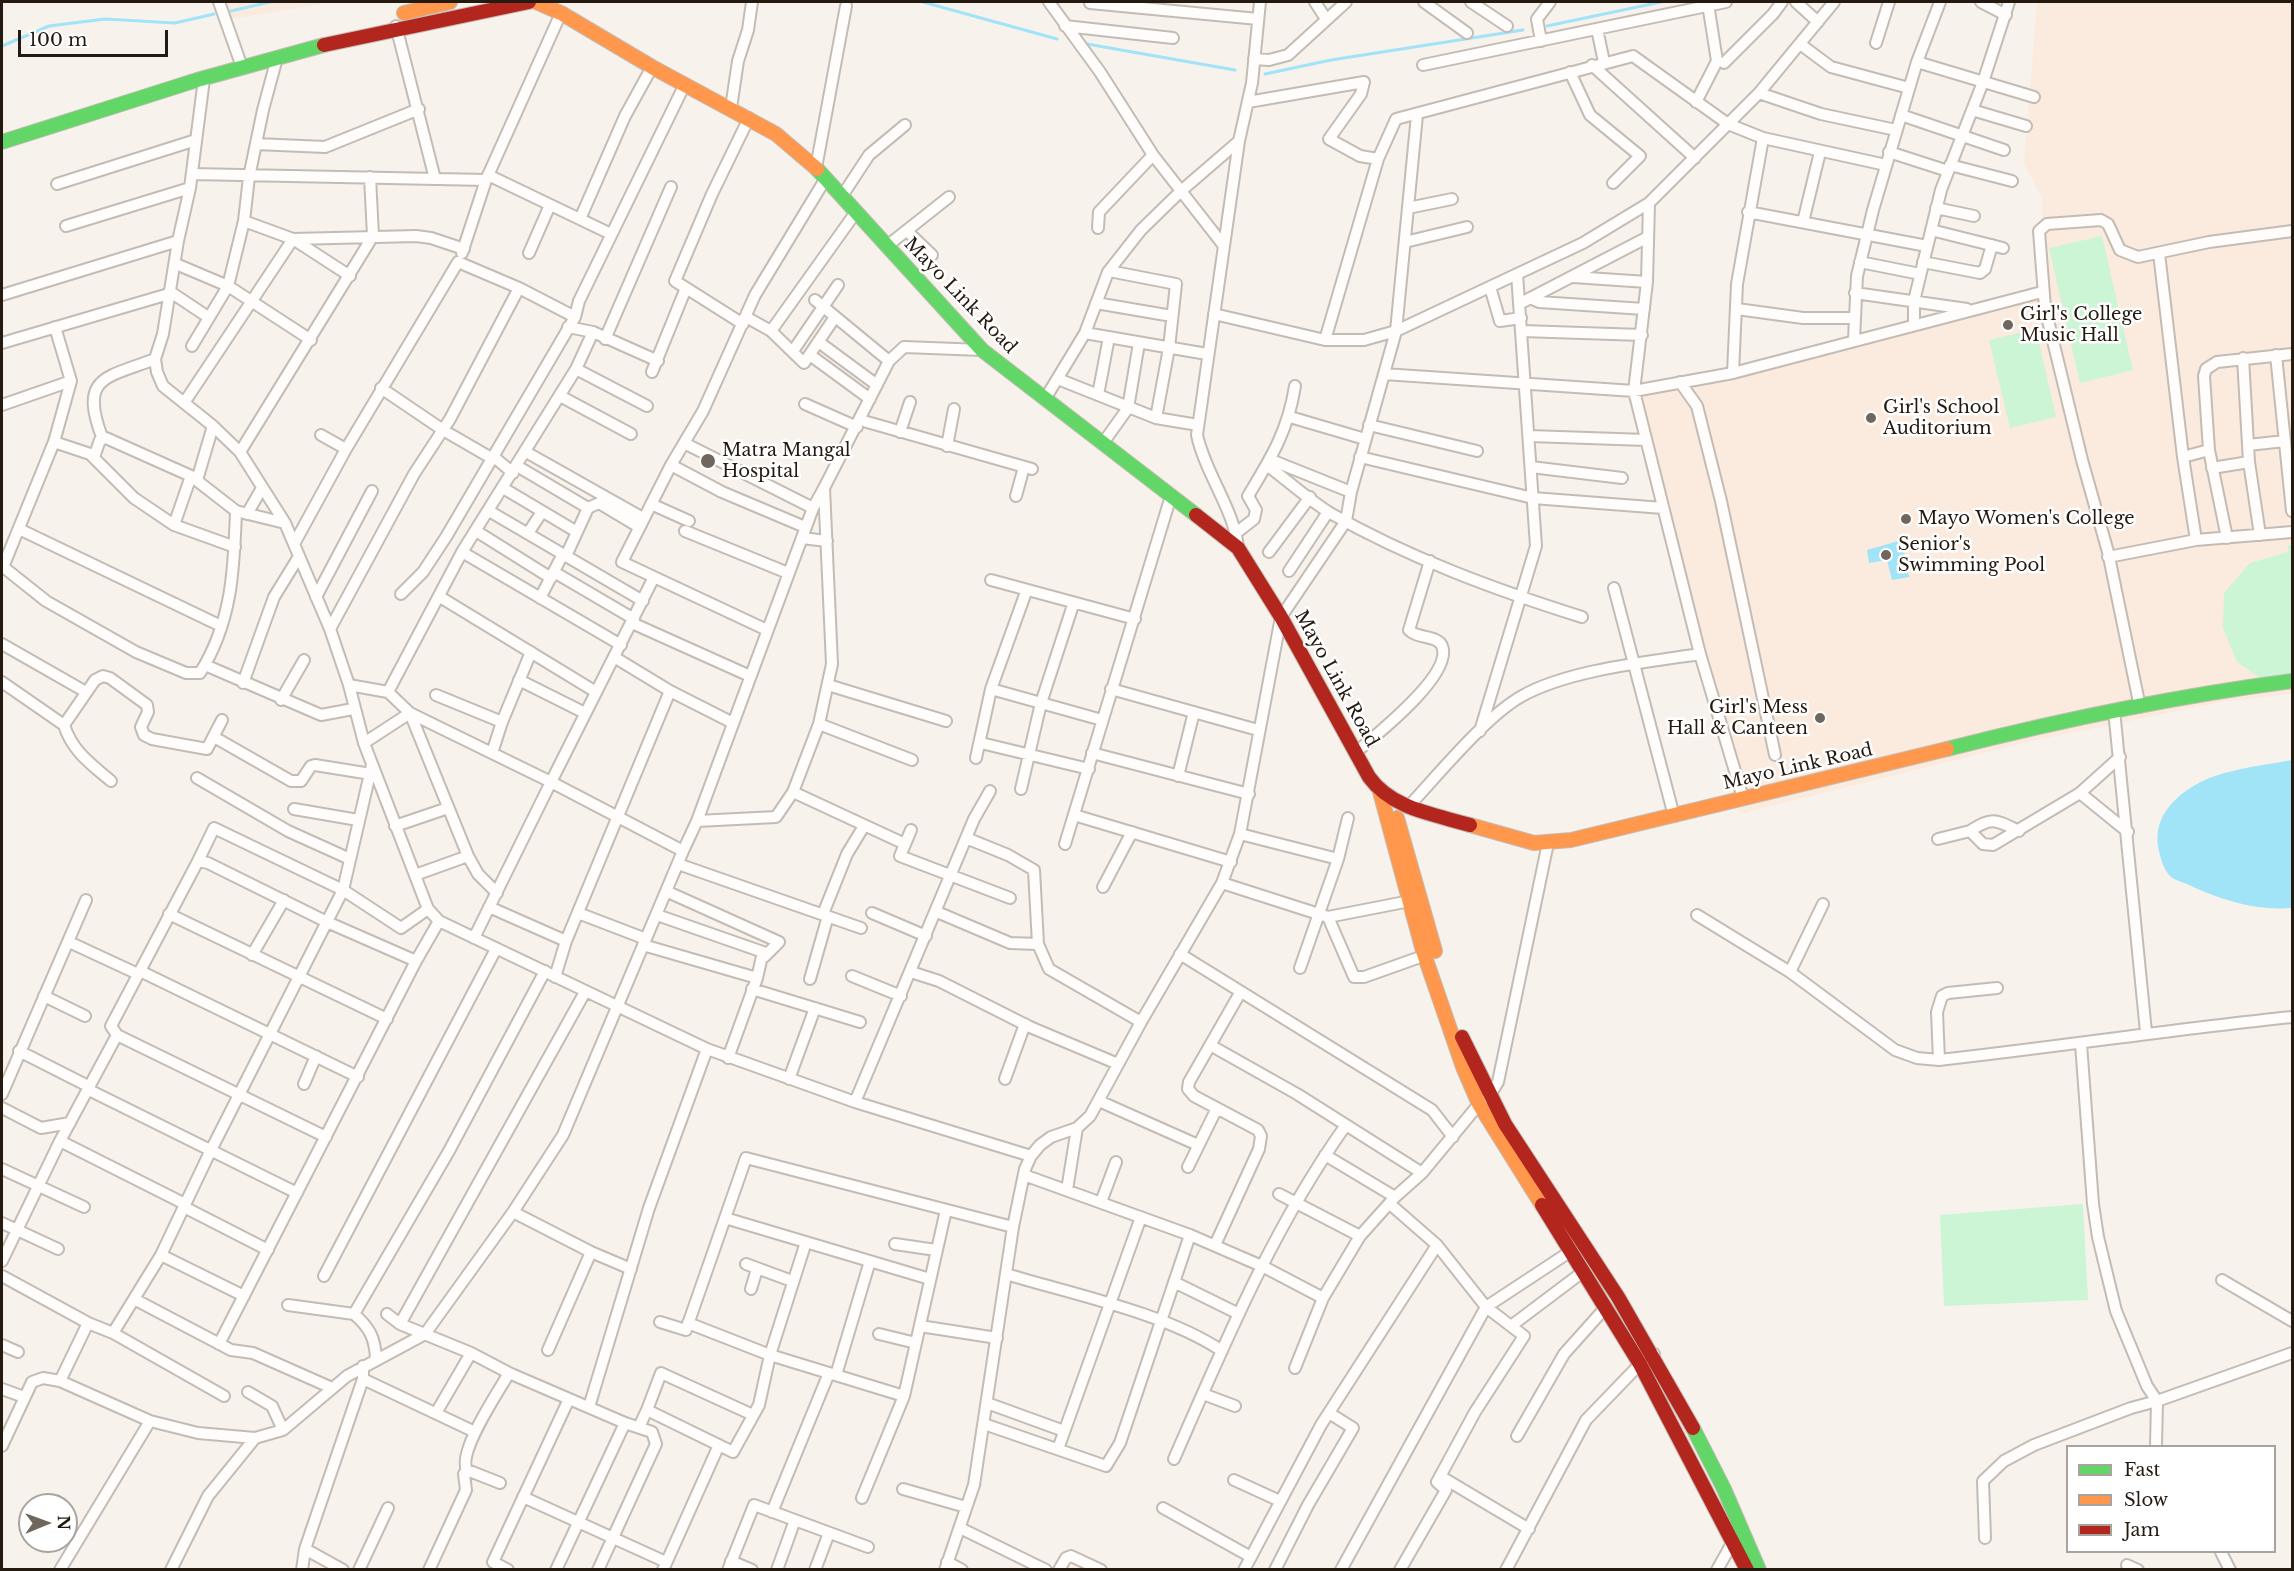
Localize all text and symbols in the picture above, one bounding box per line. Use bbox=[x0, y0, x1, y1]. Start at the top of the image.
scale bar bbox=[21, 18, 171, 56]
text: 100 m bbox=[29, 29, 87, 51]
street label: Mayo Link Road bbox=[899, 233, 1021, 359]
place label: Girl's College Music Hall bbox=[2020, 304, 2142, 346]
marker: Girl's College Music Hall bbox=[2001, 318, 2015, 332]
place label: Girl's School Auditorium bbox=[1883, 397, 1999, 440]
marker: Girl's School Auditorium bbox=[1864, 411, 1878, 425]
place label: Matra Mangal Hospital bbox=[722, 440, 851, 482]
marker: Matra Mangal Hospital bbox=[699, 452, 717, 470]
place label: Mayo Women's College bbox=[1918, 508, 2135, 530]
marker: Mayo Women's College bbox=[1899, 512, 1913, 526]
place label: Senior's Swimming Pool bbox=[1898, 534, 2045, 576]
marker: Senior's Swimming Pool bbox=[1879, 548, 1893, 562]
street label: Mayo Link Road bbox=[1289, 607, 1383, 751]
place label: Girl's Mess Hall & Canteen bbox=[1667, 697, 1808, 740]
marker: Girl's Mess Hall & Canteen bbox=[1813, 711, 1827, 725]
street label: Mayo Link Road bbox=[1721, 739, 1875, 795]
legend bbox=[2066, 1445, 2276, 1553]
text: Fast bbox=[2124, 1459, 2160, 1481]
text: Slow bbox=[2124, 1489, 2168, 1511]
north arrow bbox=[18, 1493, 78, 1553]
text: N bbox=[54, 1515, 74, 1530]
text: Jam bbox=[2124, 1519, 2160, 1541]

